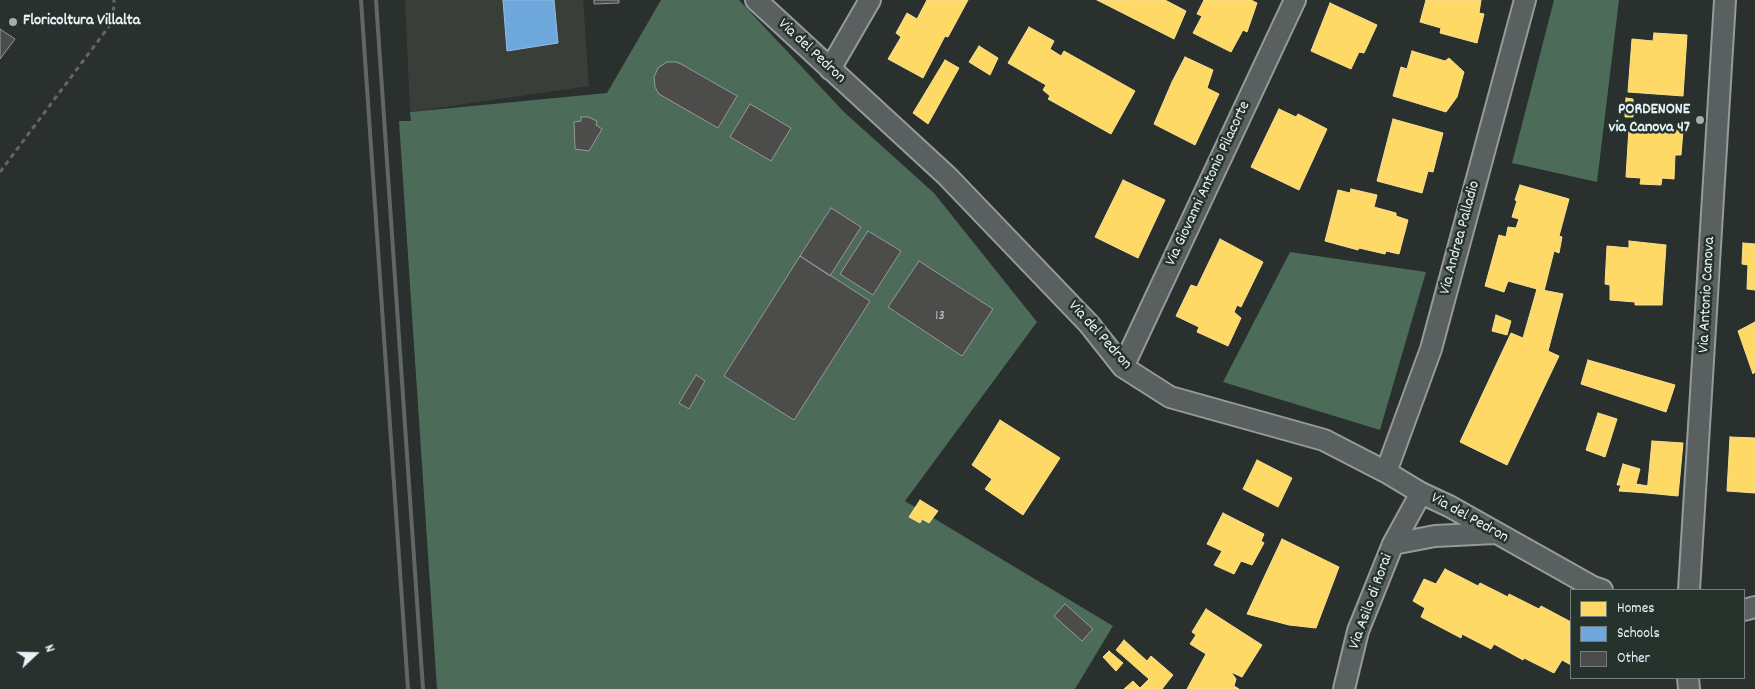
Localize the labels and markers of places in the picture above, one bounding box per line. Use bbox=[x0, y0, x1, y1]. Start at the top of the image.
place label: Floricoltura Villalta bbox=[23, 12, 140, 32]
marker: Floricoltura Villalta bbox=[7, 16, 19, 28]
place label: PORDENONE via Canova 47 bbox=[1609, 101, 1690, 139]
marker: PORDENONE via Canova 47 bbox=[1694, 114, 1706, 126]

